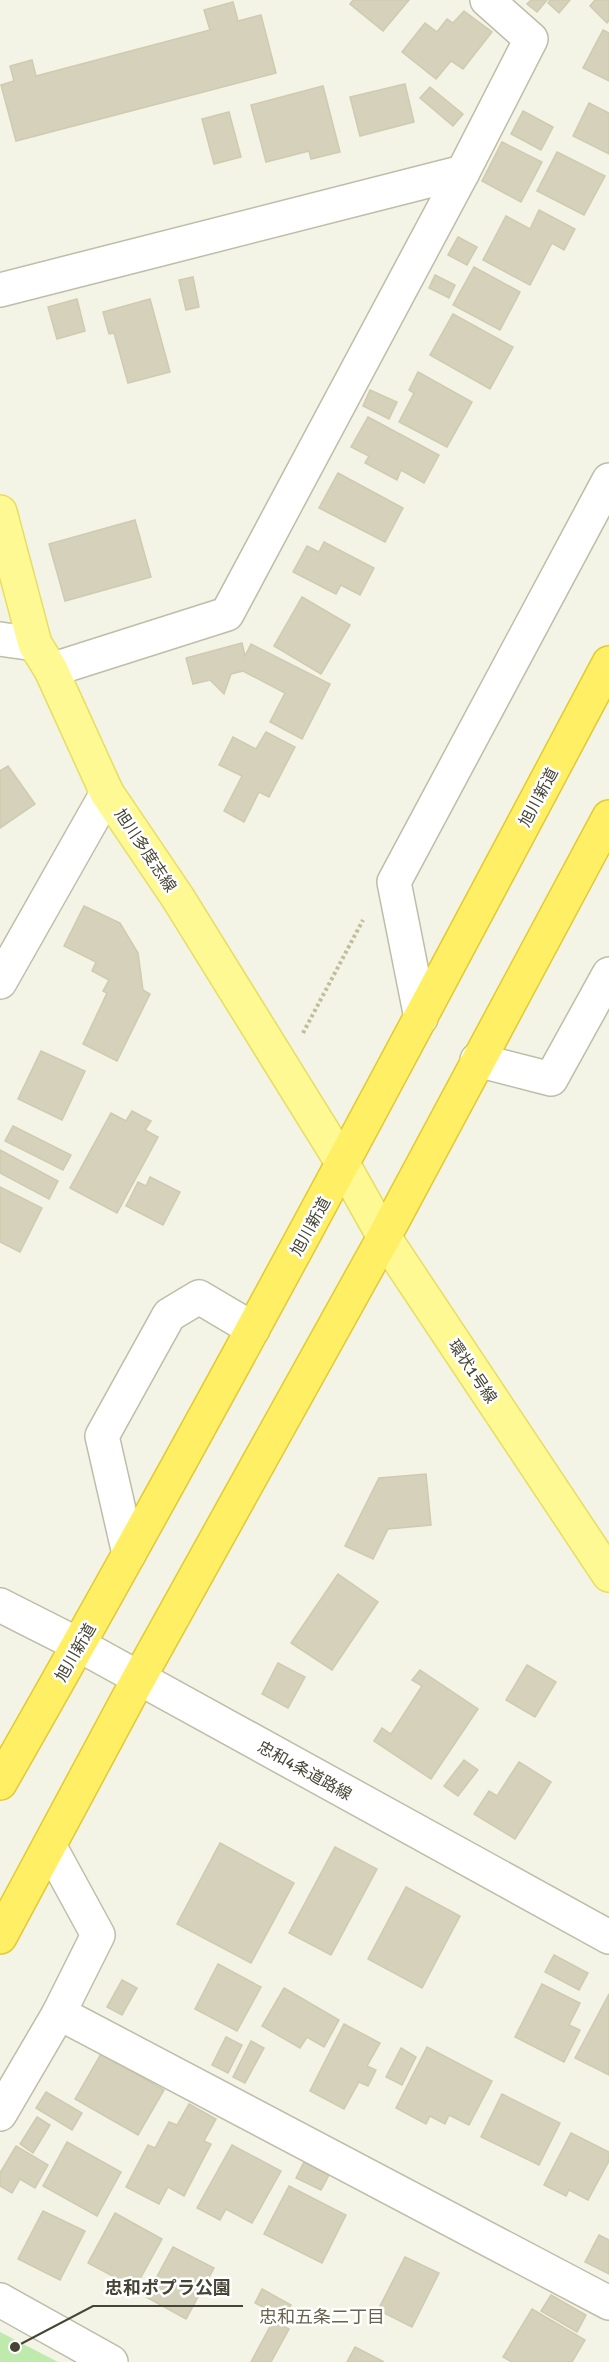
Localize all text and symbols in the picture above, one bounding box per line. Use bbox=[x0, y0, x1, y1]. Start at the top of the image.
street label: 旭川新道 bbox=[515, 765, 563, 830]
street label: 旭川多度志線 bbox=[110, 805, 180, 896]
street label: 旭川新道 bbox=[287, 1194, 335, 1259]
street label: 環状1号線 bbox=[444, 1336, 501, 1407]
street label: 旭川新道 bbox=[51, 1620, 101, 1685]
street label: 忠和4条道路線 bbox=[254, 1737, 355, 1805]
callout: 忠和ポプラ公園 bbox=[93, 2270, 243, 2306]
text: 忠和ポプラ公園 bbox=[105, 2277, 231, 2299]
district label: 忠和五条二丁目 bbox=[259, 2306, 385, 2328]

